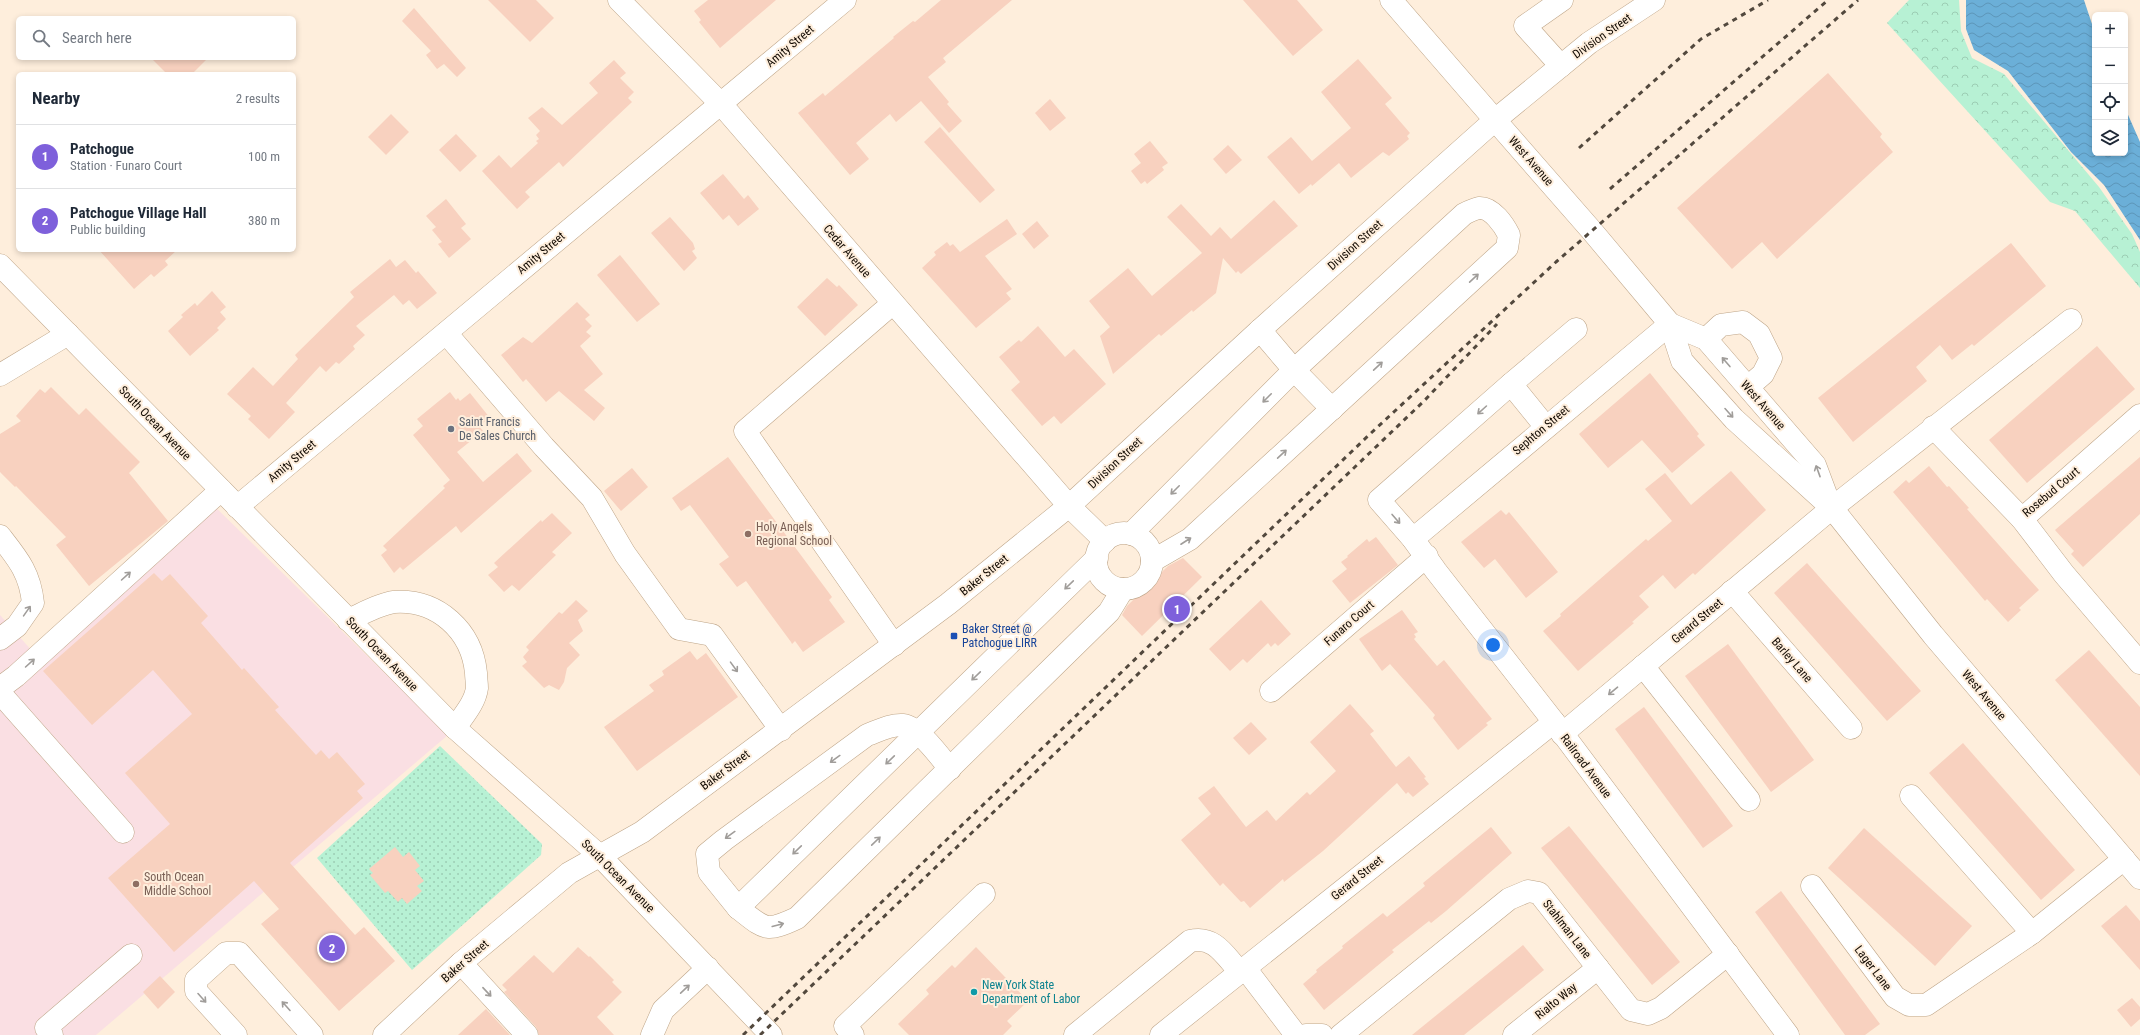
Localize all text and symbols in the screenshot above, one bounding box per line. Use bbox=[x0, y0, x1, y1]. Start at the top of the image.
street label: Division Street bbox=[1570, 10, 1634, 61]
map controls bbox=[2092, 12, 2128, 156]
button: + bbox=[2092, 12, 2128, 48]
search box bbox=[16, 16, 296, 60]
street label: Amity Street bbox=[763, 22, 817, 70]
icon: search bbox=[30, 27, 52, 49]
text: Search here bbox=[62, 29, 132, 47]
button: − bbox=[2092, 48, 2128, 84]
button: locate bbox=[2092, 84, 2128, 120]
text: Nearby bbox=[32, 88, 80, 108]
text: 2 results bbox=[236, 91, 280, 106]
button: layers bbox=[2092, 120, 2128, 156]
street label: West Avenue bbox=[1506, 133, 1557, 189]
text: Patchogue bbox=[70, 140, 134, 158]
text: 1 bbox=[42, 149, 48, 164]
text: 100 m bbox=[248, 149, 280, 164]
text: Station · Funaro Court bbox=[70, 158, 182, 173]
text: Patchogue Village Hall bbox=[70, 204, 207, 222]
text: 2 bbox=[42, 213, 48, 228]
text: 380 m bbox=[248, 213, 280, 228]
street label: Division Street bbox=[1325, 217, 1385, 273]
text: Public building bbox=[70, 222, 146, 237]
street label: Cedar Avenue bbox=[820, 222, 874, 280]
street label: Amity Street bbox=[514, 229, 568, 277]
one-way arrow bbox=[1469, 273, 1479, 283]
one-way arrow bbox=[1721, 356, 1730, 367]
one-way arrow bbox=[1373, 361, 1383, 371]
street label: West Avenue bbox=[1738, 377, 1789, 433]
street label: South Ocean Avenue bbox=[116, 383, 194, 463]
one-way arrow bbox=[1262, 393, 1271, 403]
street label: Sephton Street bbox=[1510, 402, 1573, 458]
one-way arrow bbox=[1476, 405, 1487, 414]
one-way arrow bbox=[1724, 408, 1734, 418]
place label: Saint Francis De Sales Church bbox=[459, 415, 536, 443]
marker: Saint Francis De Sales Church bbox=[446, 424, 456, 434]
street label: Division Street bbox=[1085, 434, 1145, 491]
street label: Amity Street bbox=[265, 437, 319, 485]
one-way arrow bbox=[1277, 449, 1287, 459]
street label: Rosebud Court bbox=[2020, 464, 2083, 520]
one-way arrow bbox=[1814, 465, 1821, 478]
one-way arrow bbox=[1170, 485, 1180, 495]
one-way arrow bbox=[1392, 514, 1401, 525]
place label: Holy Angels Regional School bbox=[756, 520, 832, 548]
marker: Holy Angels Regional School bbox=[743, 529, 753, 539]
one-way arrow bbox=[1180, 537, 1191, 545]
street label: Baker Street bbox=[957, 551, 1011, 599]
one-way arrow bbox=[121, 572, 131, 581]
one-way arrow bbox=[1064, 580, 1074, 590]
pin: 1 bbox=[1164, 594, 1190, 624]
street label: Gerard Street bbox=[1669, 595, 1726, 646]
street label: Funaro Court bbox=[1321, 597, 1377, 648]
one-way arrow bbox=[23, 606, 31, 617]
street label: South Ocean Avenue bbox=[343, 614, 421, 694]
place label: Baker Street @ Patchogue LIRR bbox=[962, 622, 1037, 650]
marker: Baker Street @ Patchogue LIRR bbox=[949, 631, 959, 641]
your location bbox=[1483, 635, 1503, 655]
street label: Barley Lane bbox=[1769, 635, 1816, 686]
one-way arrow bbox=[25, 658, 35, 668]
one-way arrow bbox=[730, 661, 738, 672]
street label: West Avenue bbox=[1959, 667, 2009, 723]
one-way arrow bbox=[971, 671, 981, 681]
one-way arrow bbox=[1608, 687, 1619, 696]
street label: Railroad Avenue bbox=[1557, 731, 1615, 801]
street label: Baker Street bbox=[698, 747, 753, 793]
one-way arrow bbox=[829, 755, 840, 763]
one-way arrow bbox=[885, 755, 895, 764]
one-way arrow bbox=[724, 831, 735, 840]
one-way arrow bbox=[871, 836, 881, 846]
street label: South Ocean Avenue bbox=[579, 837, 658, 916]
one-way arrow bbox=[792, 846, 802, 855]
street label: Gerard Street bbox=[1328, 853, 1386, 903]
place label: South Ocean Middle School bbox=[144, 870, 211, 898]
marker: South Ocean Middle School bbox=[131, 879, 141, 889]
street label: Stahlman Lane bbox=[1540, 897, 1594, 961]
one-way arrow bbox=[772, 921, 785, 929]
pin: 2 bbox=[319, 933, 345, 963]
street label: Baker Street bbox=[439, 936, 492, 985]
street label: Lager Lane bbox=[1852, 943, 1895, 993]
place label: New York State Department of Labor bbox=[982, 978, 1080, 1006]
street label: Rialto Way bbox=[1532, 980, 1580, 1022]
one-way arrow bbox=[680, 984, 690, 993]
one-way arrow bbox=[483, 987, 492, 997]
marker: New York State Department of Labor bbox=[969, 987, 979, 997]
one-way arrow bbox=[197, 992, 206, 1002]
one-way arrow bbox=[282, 1001, 291, 1011]

